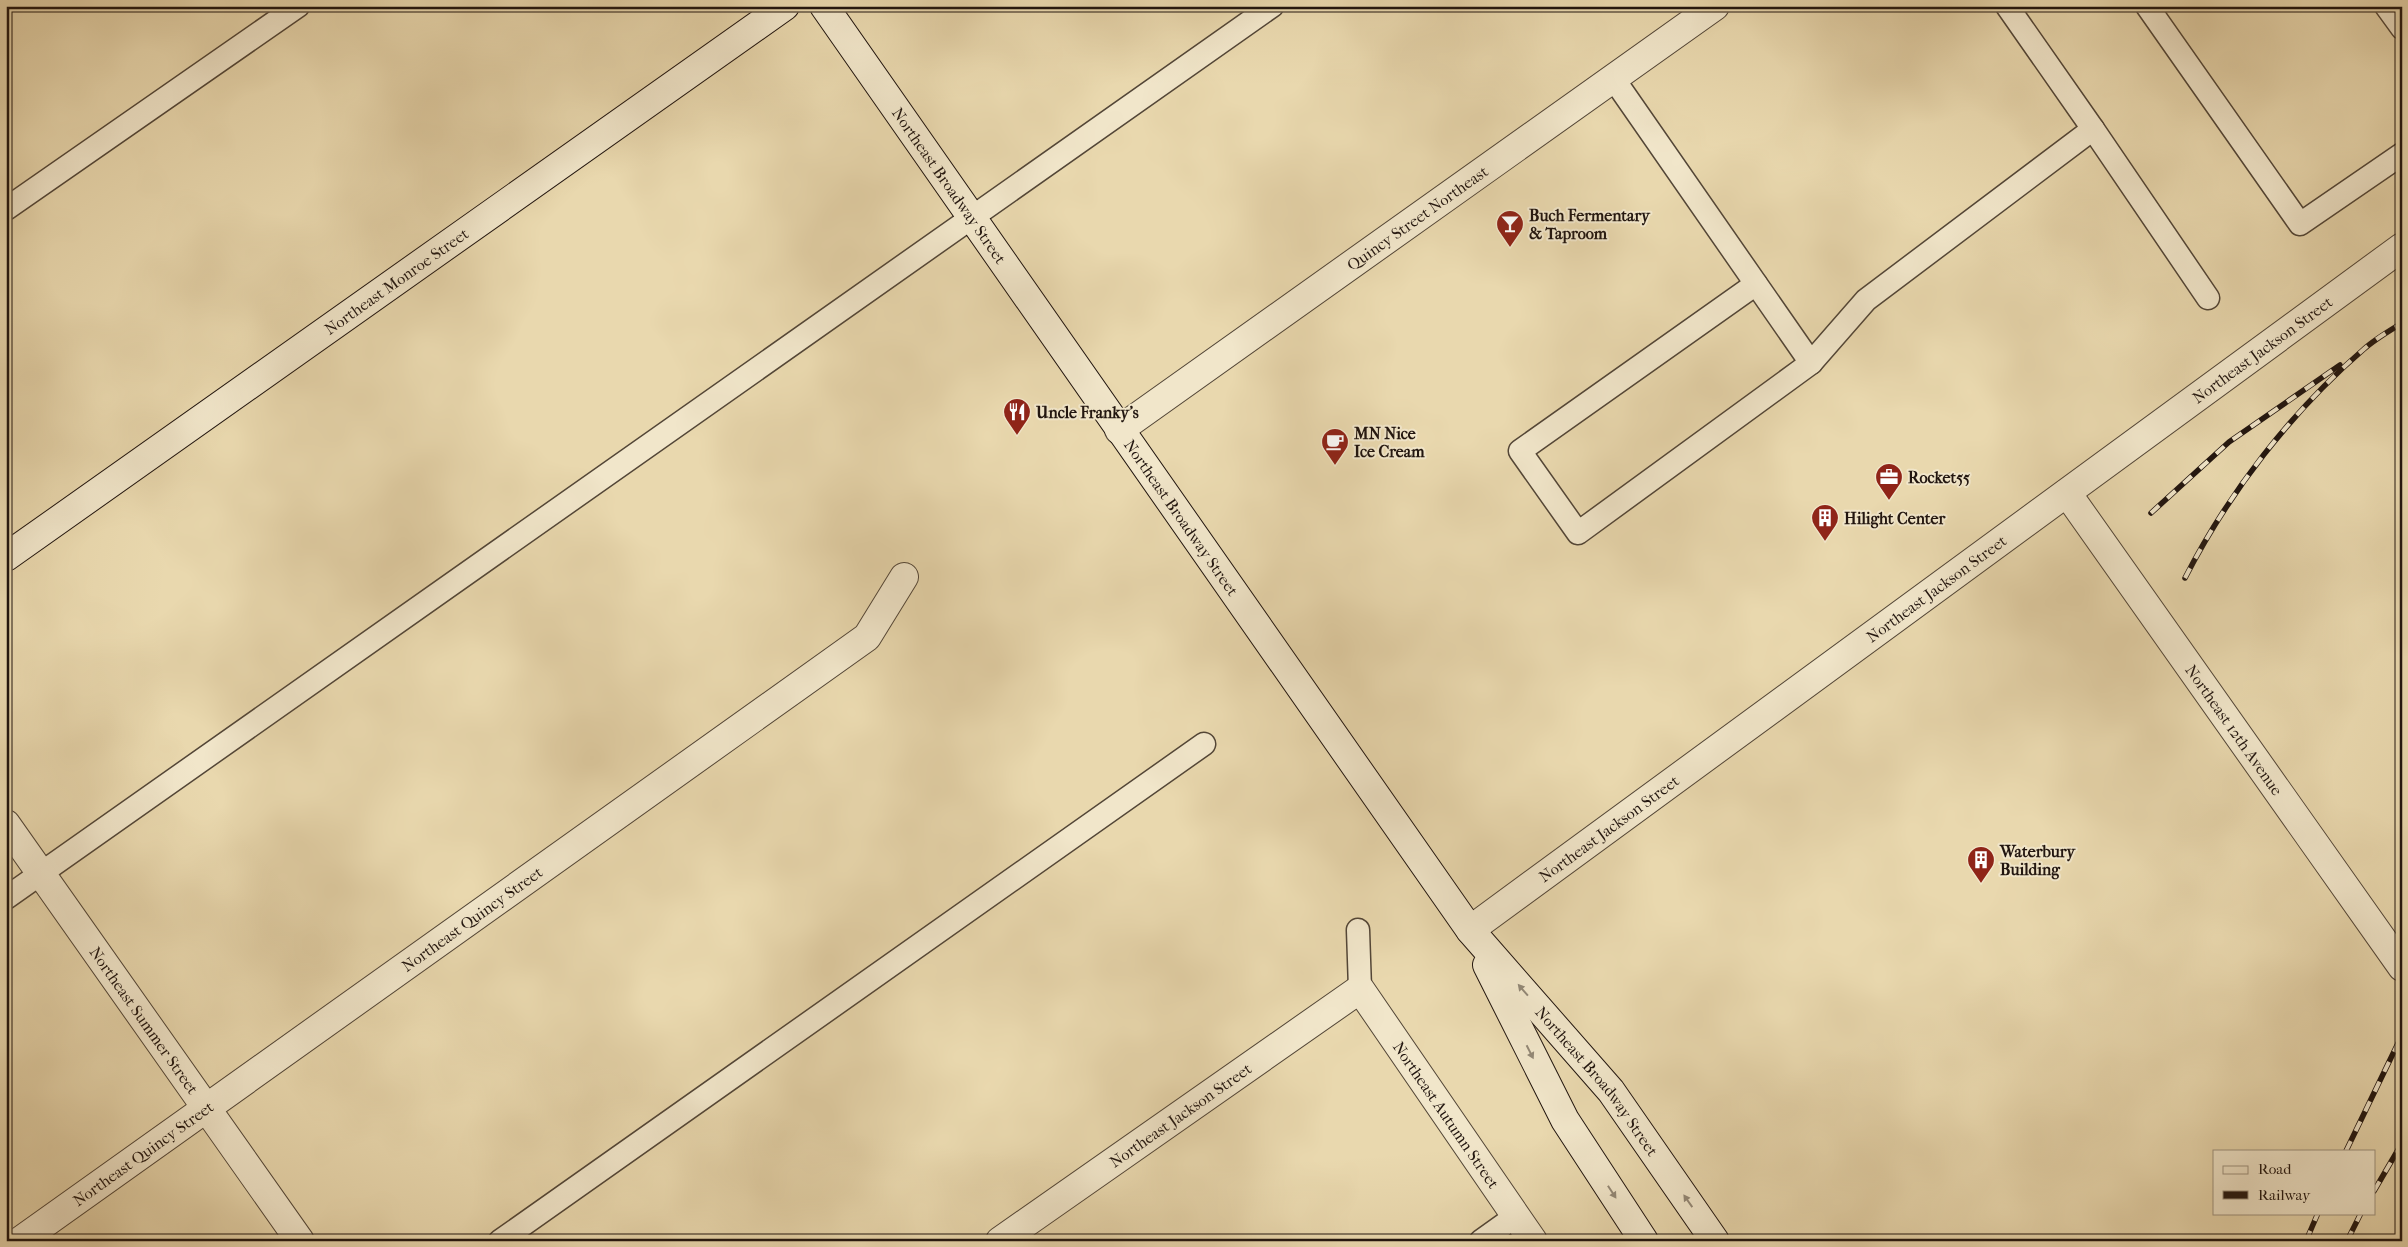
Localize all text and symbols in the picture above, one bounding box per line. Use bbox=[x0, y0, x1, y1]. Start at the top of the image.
street label: Northeast Broadway Street bbox=[888, 104, 1011, 267]
street label: Quincy Street Northeast bbox=[1343, 161, 1492, 274]
place label: Buch Fermentary & Taproom bbox=[1529, 206, 1651, 244]
bar icon: Buch Fermentary & Taproom bbox=[1495, 209, 1525, 248]
street label: Northeast Monroe Street bbox=[321, 223, 472, 338]
street label: Northeast Jackson Street bbox=[2188, 292, 2336, 407]
restaurant icon: Uncle Franky's bbox=[1002, 397, 1032, 436]
place label: Uncle Franky's bbox=[1035, 403, 1139, 423]
place label: MN Nice Ice Cream bbox=[1353, 424, 1425, 461]
cafe icon: MN Nice Ice Cream bbox=[1320, 427, 1350, 466]
street label: Northeast Broadway Street bbox=[1120, 436, 1243, 599]
office icon: Rocket55 bbox=[1874, 462, 1904, 501]
place label: Rocket55 bbox=[1908, 468, 1970, 487]
building icon: Hilight Center bbox=[1810, 503, 1840, 542]
place label: Hilight Center bbox=[1844, 509, 1946, 529]
street label: Northeast Jackson Street bbox=[1862, 531, 2010, 646]
street label: Northeast 12th Avenue bbox=[2182, 661, 2287, 799]
street label: Northeast Jackson Street bbox=[1535, 771, 1683, 886]
place label: Waterbury Building bbox=[1999, 842, 2077, 880]
building icon: Waterbury Building bbox=[1966, 845, 1996, 884]
street label: Northeast Quincy Street bbox=[398, 862, 546, 975]
street label: Northeast Summer Street bbox=[86, 943, 203, 1098]
one-way arrow bbox=[1517, 985, 1529, 997]
street label: Northeast Broadway Street bbox=[1532, 1002, 1663, 1160]
street label: Northeast Autumn Street bbox=[1389, 1038, 1504, 1192]
one-way arrow bbox=[1526, 1044, 1535, 1059]
street label: Northeast Jackson Street bbox=[1106, 1058, 1255, 1171]
street label: Northeast Quincy Street bbox=[69, 1097, 217, 1210]
legend bbox=[2213, 1150, 2376, 1214]
text: Road bbox=[2258, 1160, 2292, 1178]
one-way arrow bbox=[1607, 1185, 1617, 1199]
text: Railway bbox=[2258, 1186, 2311, 1204]
one-way arrow bbox=[1683, 1194, 1693, 1207]

